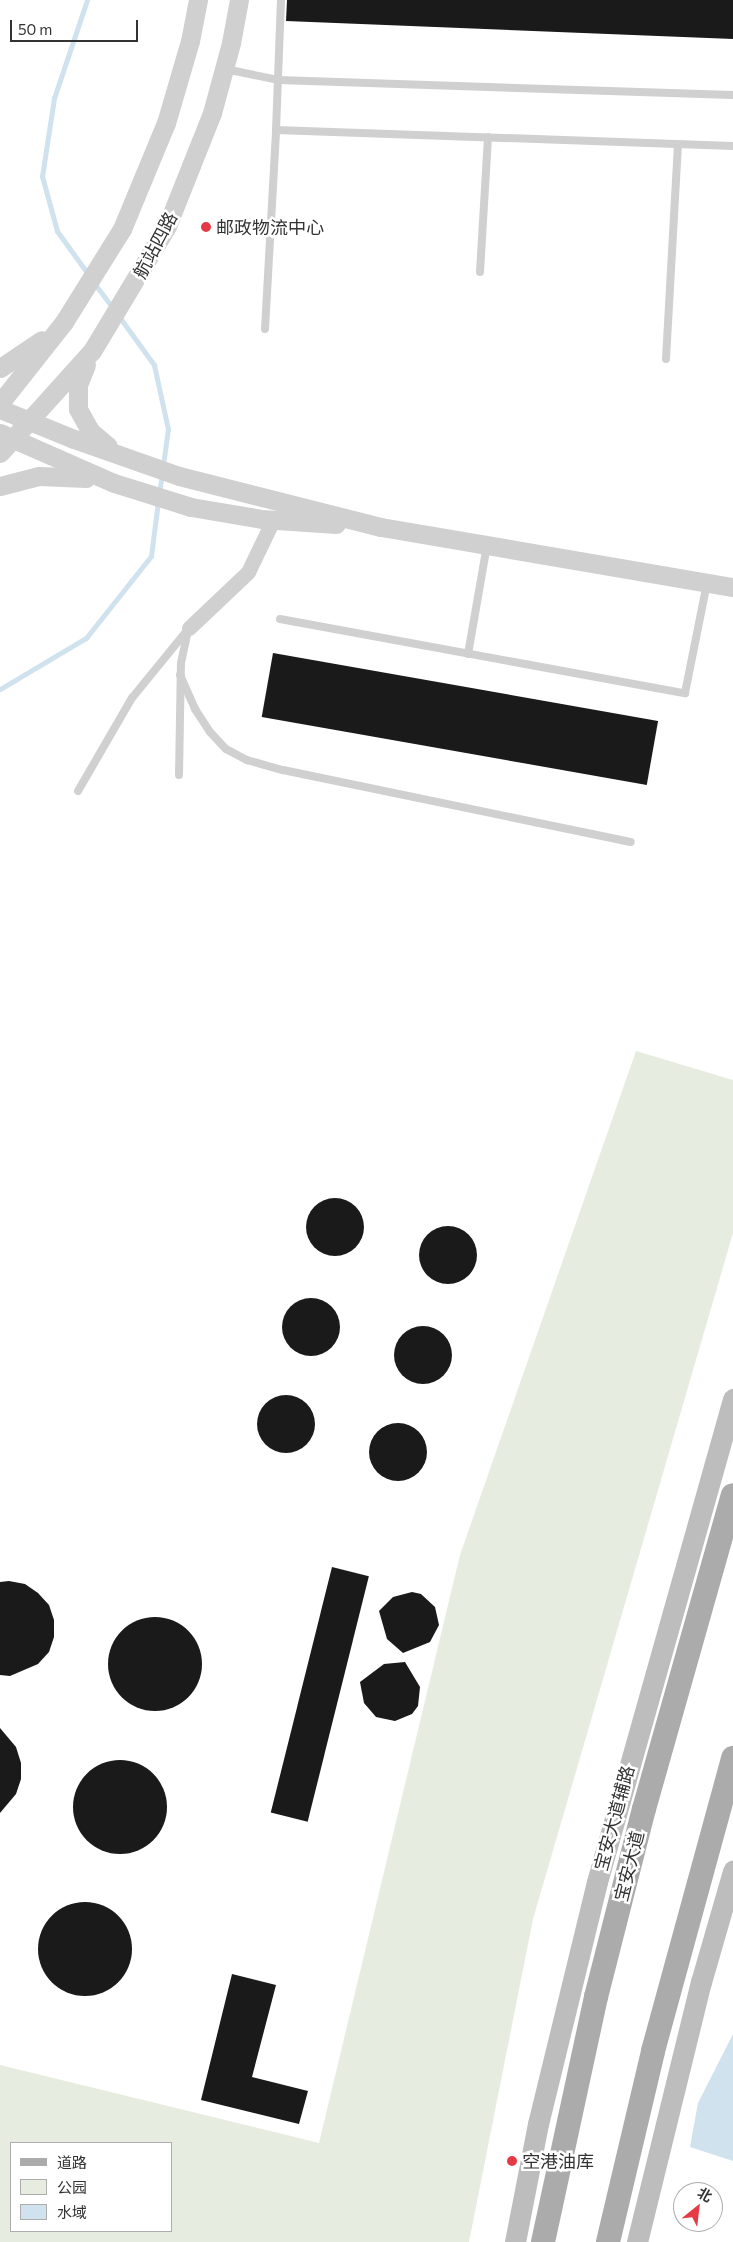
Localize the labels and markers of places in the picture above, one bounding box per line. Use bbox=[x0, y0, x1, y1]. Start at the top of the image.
place label: 邮政物流中心 bbox=[216, 216, 324, 238]
marker: 邮政物流中心 bbox=[200, 221, 212, 233]
place label: 空港油库 bbox=[522, 2150, 594, 2172]
marker: 空港油库 bbox=[506, 2155, 518, 2167]

